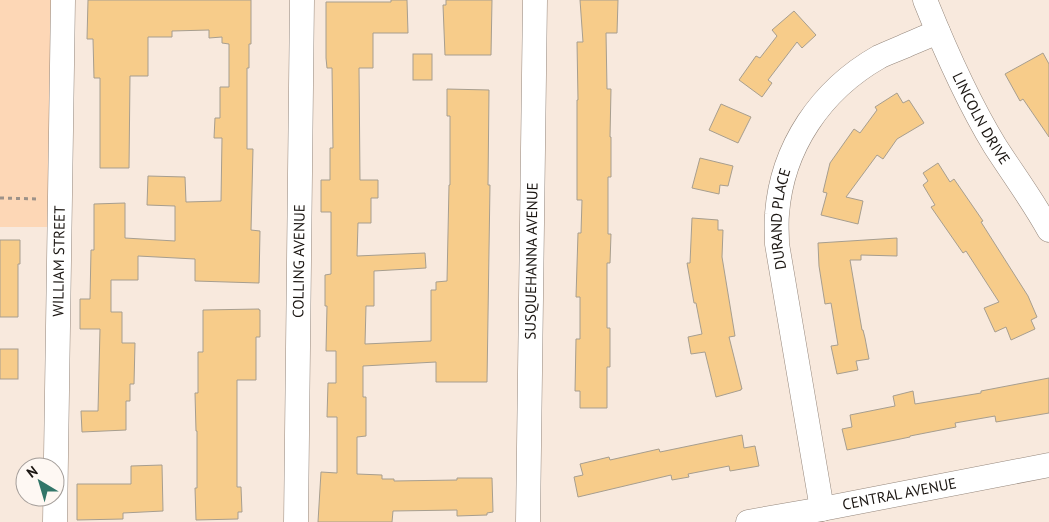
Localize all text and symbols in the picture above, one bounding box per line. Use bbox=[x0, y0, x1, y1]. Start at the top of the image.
street label: LINCOLN DRIVE bbox=[948, 69, 1014, 168]
street label: DURAND PLACE bbox=[766, 166, 795, 271]
street label: SUSQUEHANNA AVENUE bbox=[520, 182, 542, 340]
street label: COLLING AVENUE bbox=[288, 204, 309, 318]
street label: WILLIAM STREET bbox=[48, 205, 69, 317]
north arrow bbox=[15, 457, 65, 507]
text: N bbox=[23, 462, 41, 482]
street label: CENTRAL AVENUE bbox=[841, 473, 958, 514]

